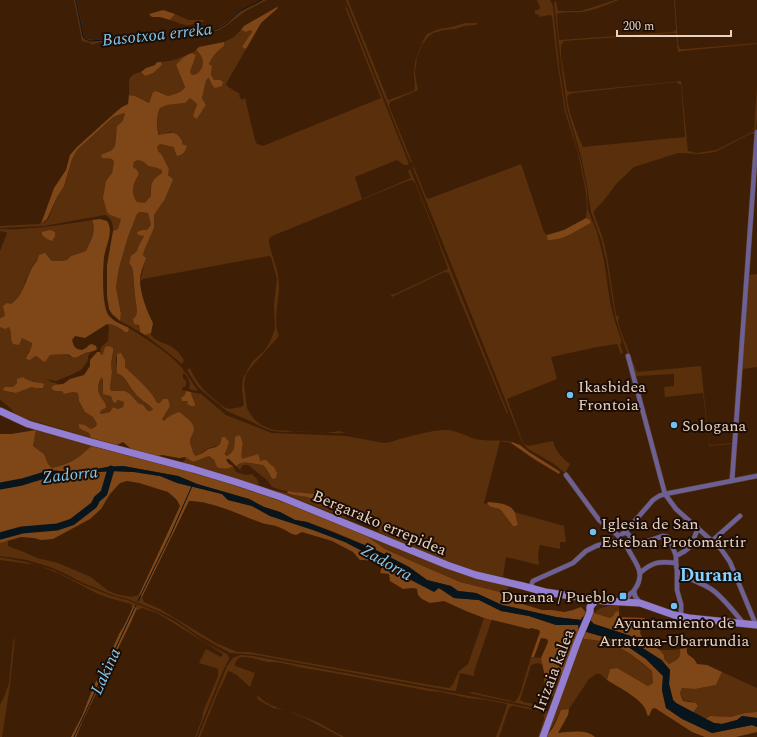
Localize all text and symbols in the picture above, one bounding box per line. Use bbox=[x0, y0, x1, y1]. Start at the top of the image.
scale bar bbox=[617, 12, 731, 38]
water label: Basotxoa erreka bbox=[101, 16, 214, 54]
text: 200 m bbox=[623, 17, 654, 36]
place label: Ikasbidea Frontoia bbox=[578, 375, 646, 417]
marker: Ikasbidea Frontoia bbox=[565, 390, 575, 400]
place label: Sologana bbox=[682, 414, 746, 438]
marker: Sologana bbox=[669, 420, 679, 430]
water label: Zadorra bbox=[41, 459, 100, 491]
street label: Bergarako errepidea bbox=[309, 484, 451, 562]
place label: Iglesia de San Esteban Protomártir bbox=[601, 512, 746, 554]
marker: Iglesia de San Esteban Protomártir bbox=[588, 527, 598, 537]
water label: Zadorra bbox=[356, 538, 418, 588]
district label: Durana bbox=[680, 562, 743, 589]
place label: Durana / Pueblo bbox=[501, 585, 615, 609]
marker: Durana / Pueblo bbox=[618, 591, 628, 601]
marker: Ayuntamiento de Arratzua-Ubarrundia bbox=[669, 601, 679, 611]
place label: Ayuntamiento de Arratzua-Ubarrundia bbox=[599, 611, 749, 653]
street label: Irizaia kalea bbox=[527, 625, 581, 715]
water label: Lakina bbox=[84, 644, 128, 699]

